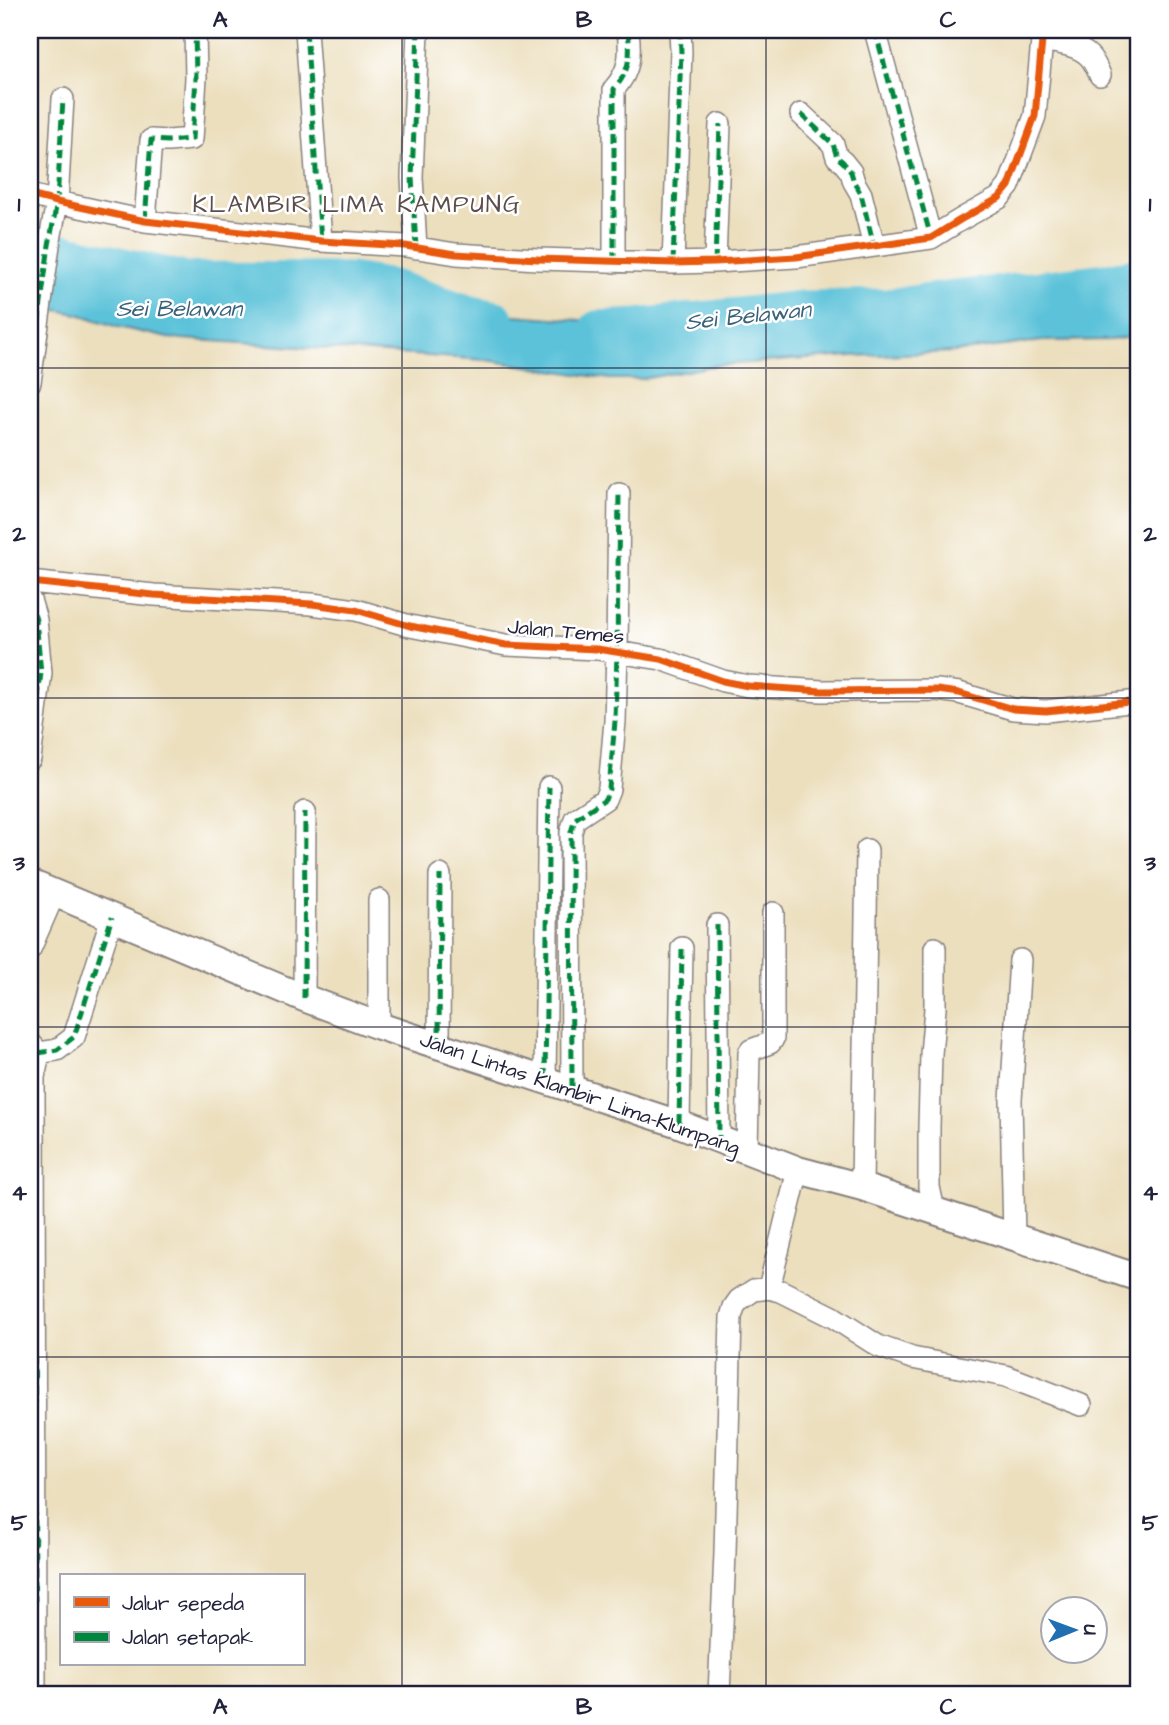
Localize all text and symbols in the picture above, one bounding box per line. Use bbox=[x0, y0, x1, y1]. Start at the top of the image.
text: A bbox=[213, 4, 228, 36]
text: B bbox=[576, 4, 593, 36]
text: C bbox=[940, 4, 957, 36]
text: 1 bbox=[18, 188, 21, 220]
district label: KLAMBIR LIMA KAMPUNG bbox=[192, 188, 522, 222]
text: 1 bbox=[1149, 188, 1152, 220]
water label: Sei Belawan bbox=[116, 293, 244, 325]
water label: Sei Belawan bbox=[684, 293, 815, 338]
text: 2 bbox=[11, 518, 26, 550]
text: 2 bbox=[1142, 518, 1157, 550]
street label: Jalan Temes bbox=[506, 612, 626, 651]
text: 3 bbox=[12, 847, 25, 879]
text: 3 bbox=[1143, 847, 1156, 879]
street label: Jalan Lintas Klambir Lima–Klumpang bbox=[415, 1025, 744, 1164]
text: 4 bbox=[11, 1177, 27, 1209]
text: 4 bbox=[1142, 1177, 1158, 1209]
text: 5 bbox=[11, 1507, 28, 1539]
text: 5 bbox=[1142, 1507, 1159, 1539]
legend bbox=[60, 1574, 304, 1666]
text: Jalur sepeda bbox=[122, 1589, 244, 1619]
north arrow bbox=[1040, 1596, 1110, 1666]
text: Jalan setapak bbox=[122, 1623, 253, 1653]
text: U bbox=[1076, 1624, 1103, 1636]
text: A bbox=[213, 1691, 228, 1723]
text: B bbox=[576, 1691, 593, 1723]
text: C bbox=[940, 1691, 957, 1723]

